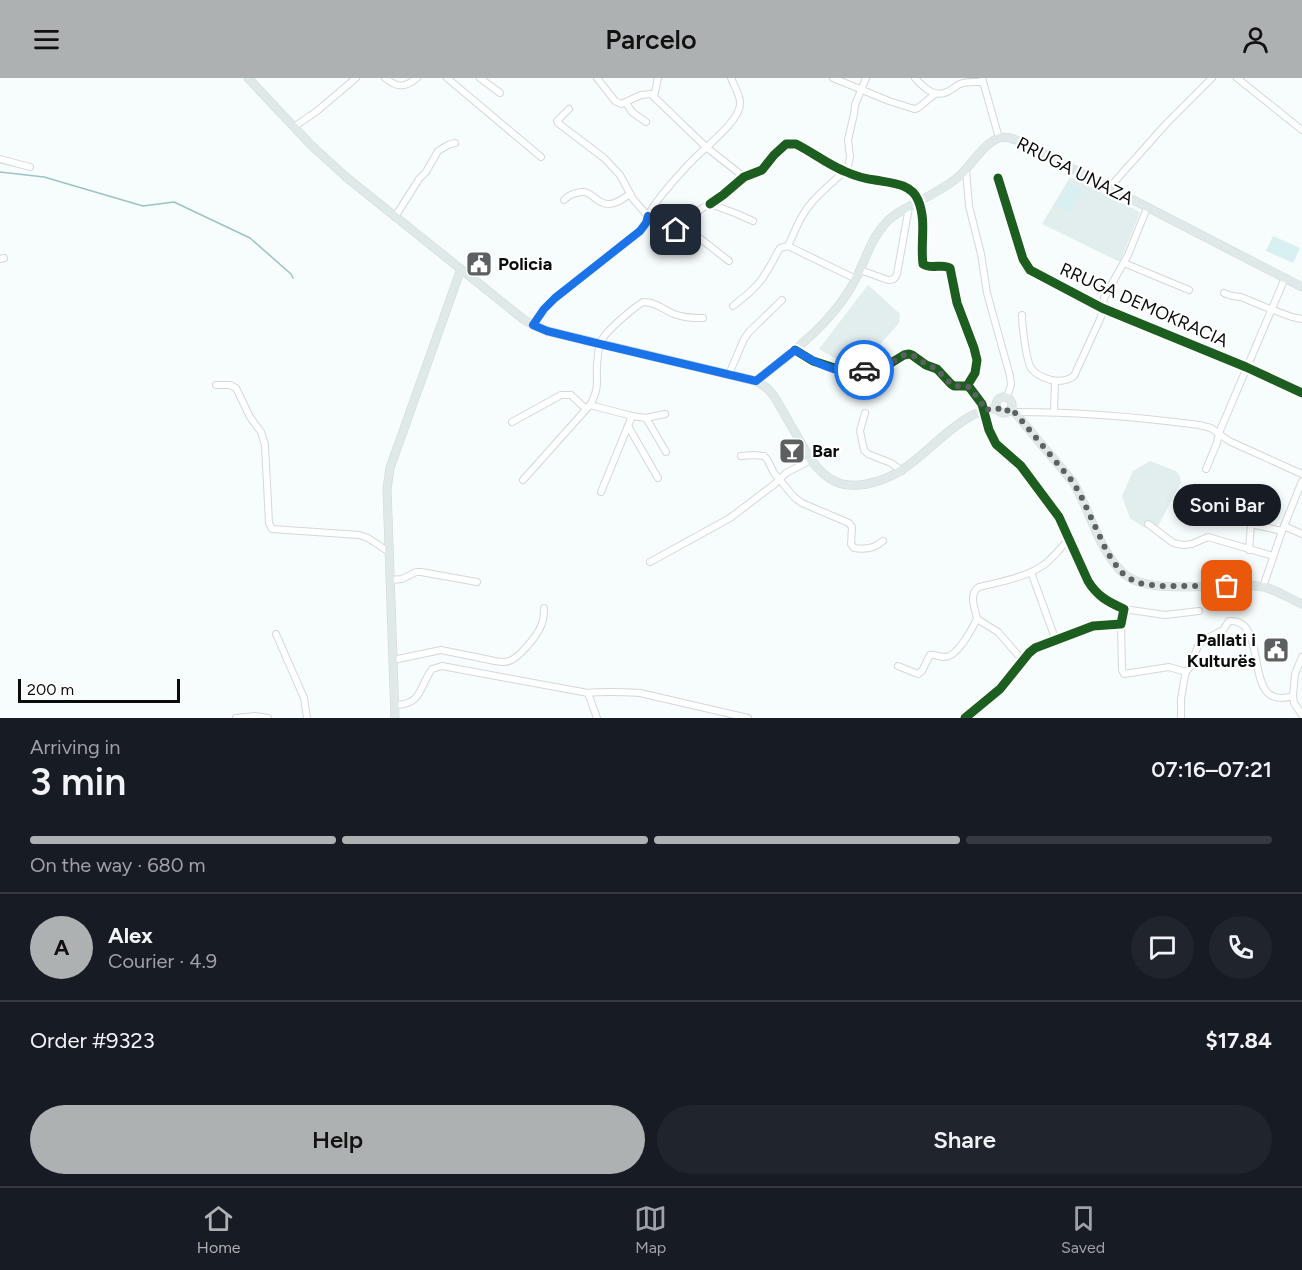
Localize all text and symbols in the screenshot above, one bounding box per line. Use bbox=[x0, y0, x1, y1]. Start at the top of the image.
icon: menu bbox=[30, 23, 63, 56]
text: Parcelo bbox=[605, 23, 697, 56]
icon: person bbox=[1239, 23, 1272, 56]
street label: RRUGA UNAZA bbox=[1013, 132, 1137, 210]
pin bbox=[650, 204, 701, 255]
icon: home bbox=[659, 213, 692, 246]
public building icon: Policia bbox=[464, 249, 494, 279]
place label: Policia bbox=[498, 253, 552, 275]
street label: RRUGA DEMOKRACIA bbox=[1056, 258, 1232, 352]
courier bbox=[834, 340, 894, 400]
icon: car bbox=[848, 354, 881, 387]
bar icon: Bar bbox=[777, 436, 807, 466]
place label: Bar bbox=[812, 440, 840, 462]
callout: Soni Bar bbox=[1173, 484, 1281, 526]
text: Soni Bar bbox=[1190, 493, 1264, 517]
pin bbox=[1201, 560, 1252, 611]
icon: bag bbox=[1210, 569, 1243, 602]
place label: Pallati i Kulturës bbox=[1187, 629, 1257, 672]
public building icon: Pallati i Kulturës bbox=[1261, 635, 1291, 665]
scale bar bbox=[18, 676, 180, 704]
text: 200 m bbox=[27, 680, 74, 699]
text: Arriving in bbox=[30, 735, 120, 759]
text: 07:16–07:21 bbox=[1151, 756, 1272, 783]
text: 3 min bbox=[30, 758, 126, 805]
text: On the way · 680 m bbox=[30, 853, 206, 877]
button: chat bbox=[1131, 916, 1194, 979]
button: phone bbox=[1209, 916, 1272, 979]
text: Alex bbox=[108, 922, 153, 949]
text: A bbox=[54, 934, 69, 961]
text: Courier · 4.9 bbox=[108, 949, 217, 973]
text: Order #9323 bbox=[30, 1027, 155, 1054]
text: $17.84 bbox=[1205, 1027, 1272, 1054]
button: Help bbox=[30, 1105, 645, 1174]
button: Share bbox=[657, 1105, 1272, 1174]
tab: Home bbox=[197, 1202, 241, 1257]
tab: Map bbox=[634, 1202, 667, 1257]
tab: Saved bbox=[1061, 1202, 1105, 1257]

